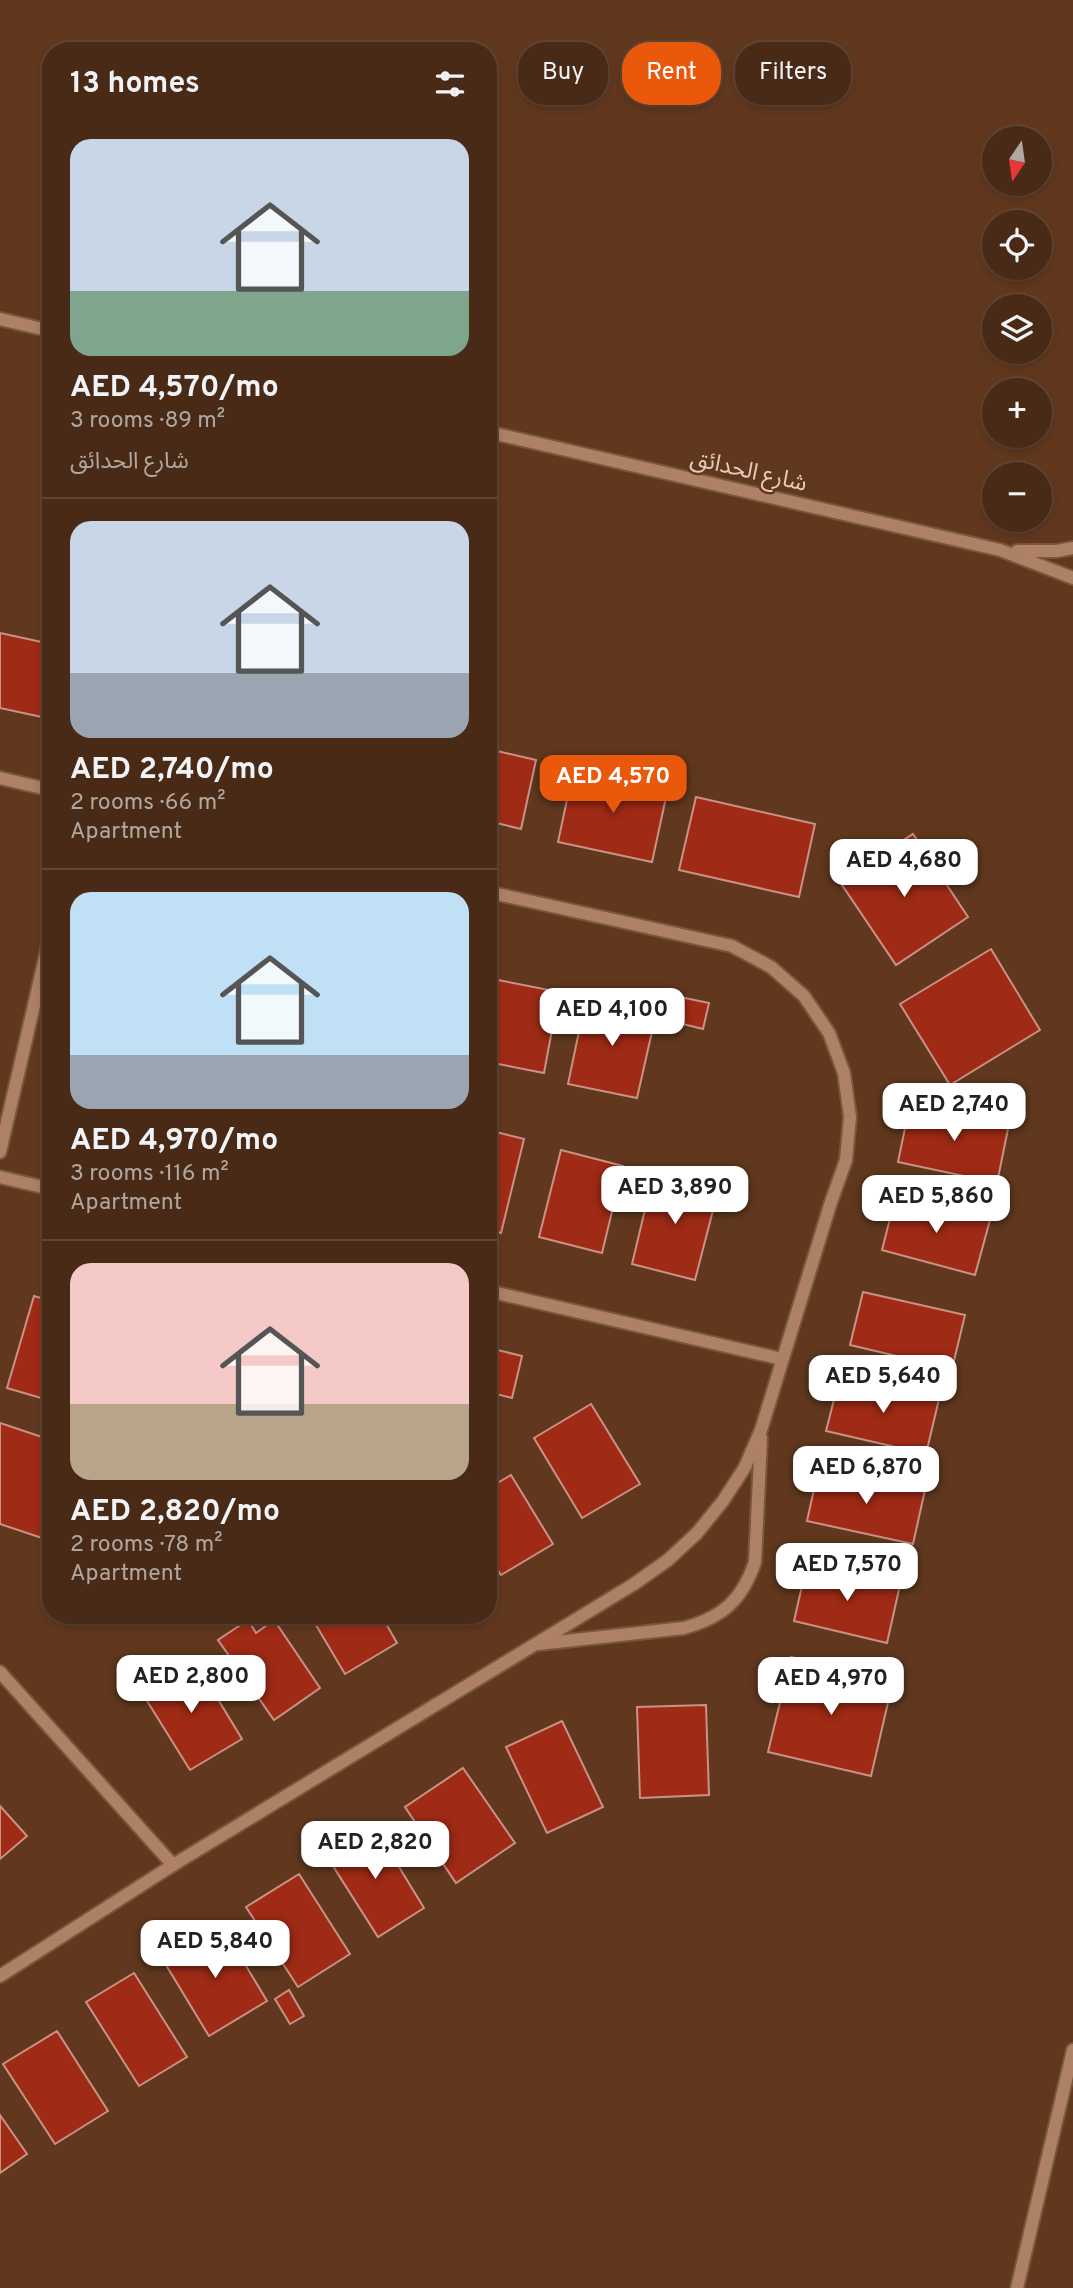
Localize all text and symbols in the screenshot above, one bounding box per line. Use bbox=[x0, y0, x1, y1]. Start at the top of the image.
chip: Buy bbox=[518, 42, 608, 105]
chip: Rent bbox=[622, 42, 721, 105]
chip: Filters bbox=[735, 42, 851, 105]
icon: filters bbox=[431, 65, 469, 103]
text: 13 homes bbox=[70, 66, 200, 103]
north arrow bbox=[982, 126, 1052, 196]
map controls bbox=[982, 126, 1052, 532]
icon: home bbox=[207, 184, 333, 310]
button: locate bbox=[982, 210, 1052, 280]
button: layers bbox=[982, 294, 1052, 364]
text: AED 4,570/mo bbox=[70, 370, 279, 407]
button: + bbox=[982, 378, 1052, 448]
text: 3 rooms · 89 m² bbox=[70, 407, 225, 436]
street label: شارع الحدائق bbox=[687, 445, 810, 500]
text: شارع الحدائق bbox=[70, 448, 189, 477]
button: − bbox=[982, 462, 1052, 532]
icon: home bbox=[207, 566, 333, 692]
text: AED 2,740/mo bbox=[70, 752, 274, 789]
pin: AED 4,570 bbox=[533, 756, 693, 815]
text: AED 4,570 bbox=[556, 763, 670, 792]
text: 2 rooms · 66 m² bbox=[70, 789, 226, 818]
text: Apartment bbox=[70, 818, 182, 847]
pin: AED 4,680 bbox=[824, 839, 984, 899]
text: AED 4,680 bbox=[846, 847, 962, 876]
icon: home bbox=[207, 937, 333, 1063]
pin: AED 4,100 bbox=[532, 988, 692, 1048]
text: AED 4,100 bbox=[556, 996, 668, 1025]
pin: AED 2,740 bbox=[874, 1084, 1034, 1143]
text: AED 2,740 bbox=[899, 1091, 1009, 1120]
text: AED 4,970/mo bbox=[70, 1123, 278, 1160]
text: 3 rooms · 116 m² bbox=[70, 1160, 229, 1189]
pin: AED 3,890 bbox=[595, 1166, 755, 1226]
text: AED 3,890 bbox=[617, 1174, 733, 1203]
pin: AED 5,860 bbox=[856, 1176, 1016, 1235]
text: AED 5,860 bbox=[878, 1183, 994, 1212]
text: Apartment bbox=[70, 1189, 182, 1218]
icon: home bbox=[207, 1308, 333, 1434]
pin: AED 5,640 bbox=[803, 1356, 963, 1415]
text: AED 5,640 bbox=[825, 1363, 941, 1392]
pin: AED 6,870 bbox=[786, 1446, 946, 1506]
text: AED 6,870 bbox=[809, 1454, 923, 1483]
text: AED 2,820/mo bbox=[70, 1494, 280, 1531]
text: 2 rooms · 78 m² bbox=[70, 1531, 223, 1560]
pin: AED 7,570 bbox=[767, 1544, 927, 1603]
text: AED 7,570 bbox=[792, 1551, 902, 1580]
text: Apartment bbox=[70, 1560, 182, 1589]
pin: AED 2,800 bbox=[111, 1656, 271, 1715]
pin: AED 4,970 bbox=[751, 1658, 911, 1717]
text: AED 2,800 bbox=[133, 1663, 249, 1692]
text: AED 4,970 bbox=[774, 1665, 888, 1694]
pin: AED 2,820 bbox=[295, 1822, 455, 1881]
text: AED 2,820 bbox=[317, 1829, 433, 1858]
pin: AED 5,840 bbox=[135, 1920, 295, 1980]
text: AED 5,840 bbox=[157, 1928, 273, 1957]

